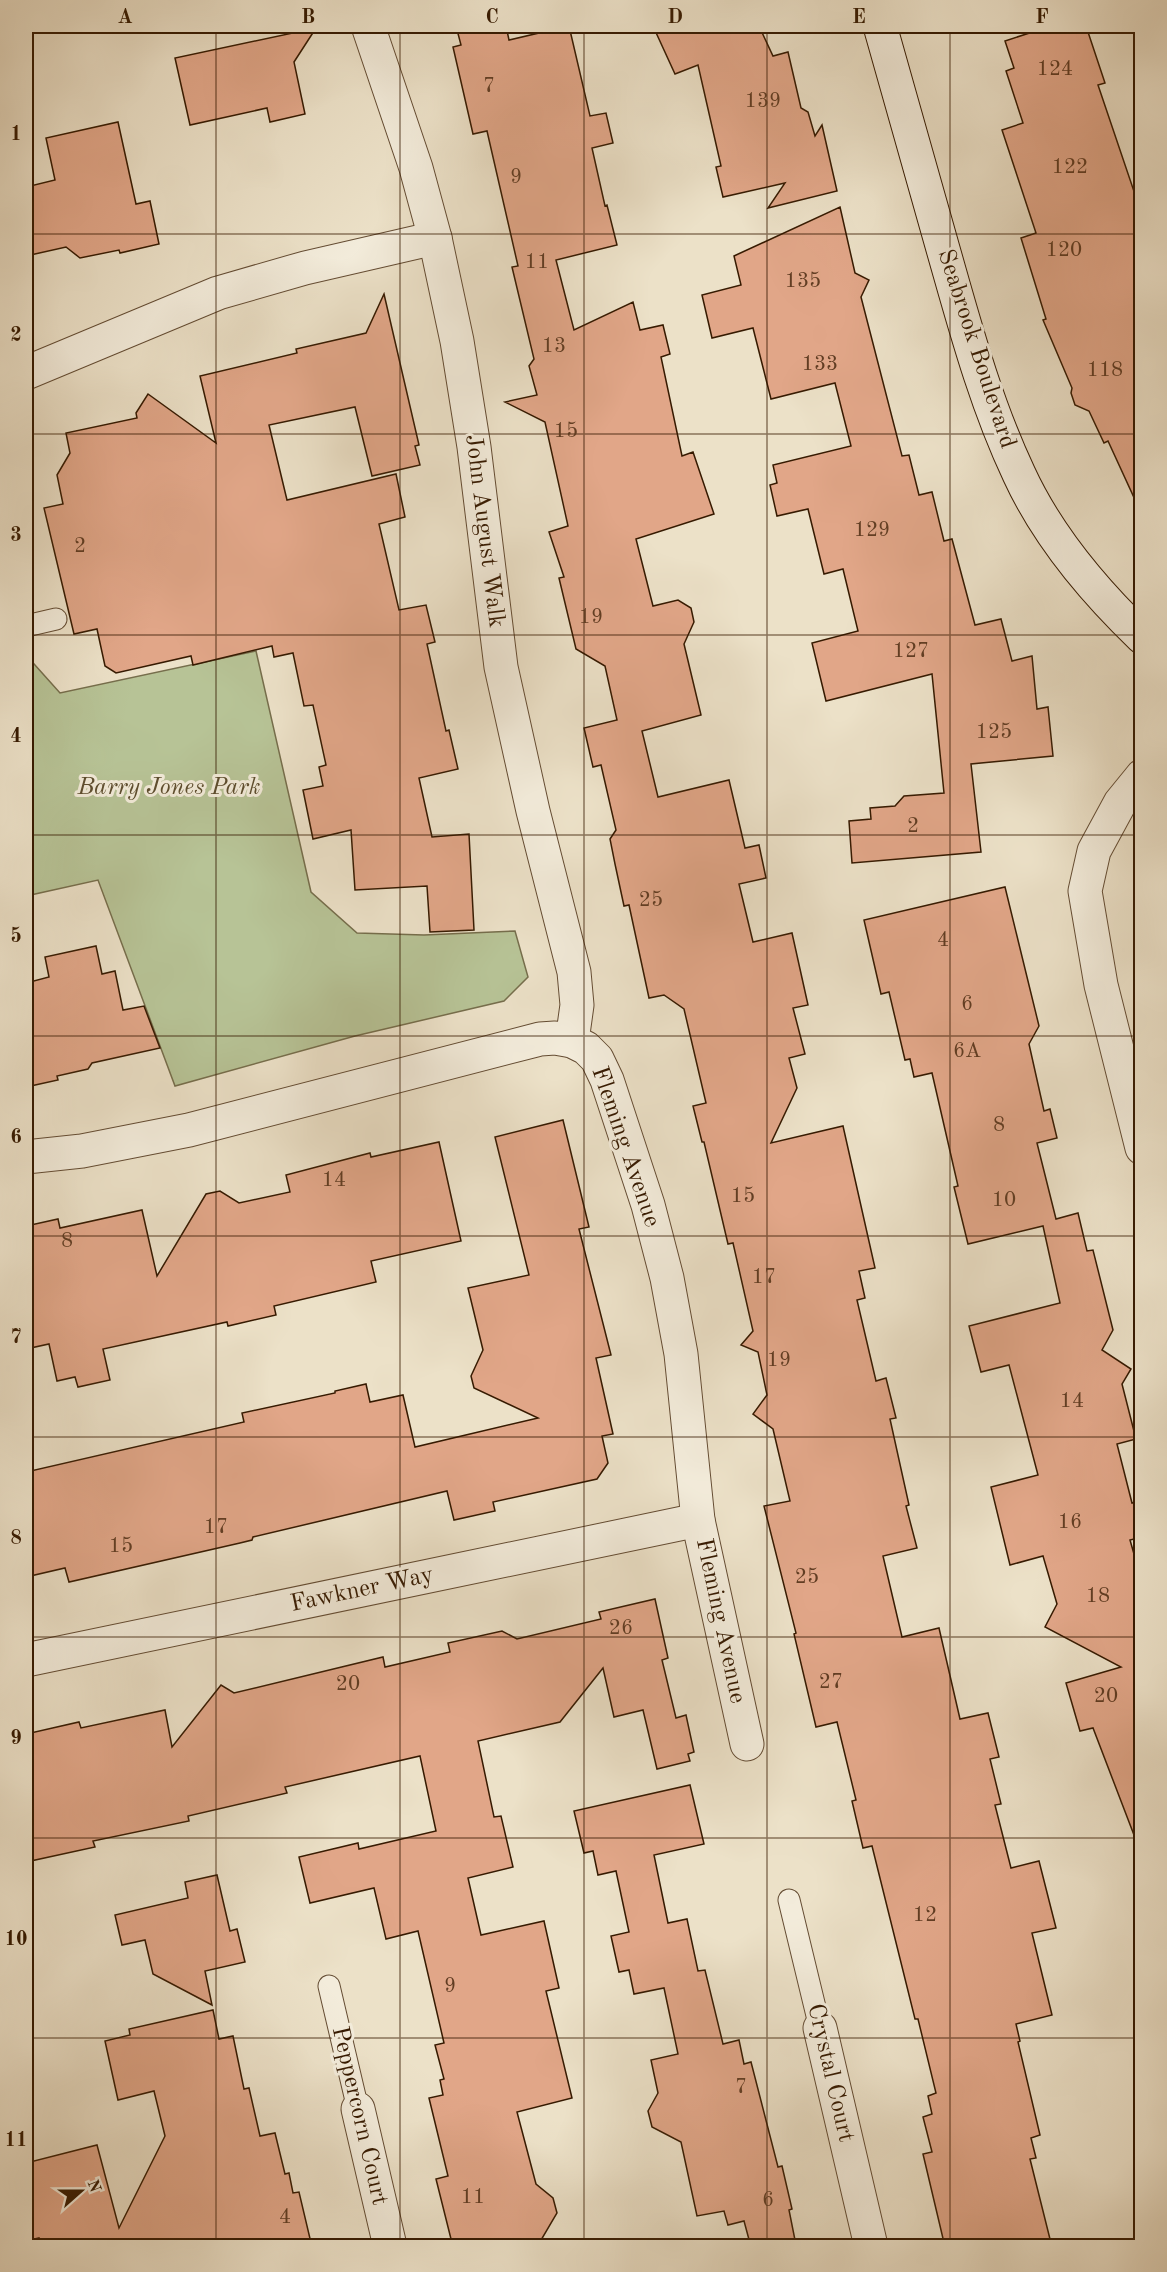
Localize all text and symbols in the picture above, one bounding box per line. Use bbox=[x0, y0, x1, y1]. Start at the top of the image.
text: A bbox=[117, 8, 133, 28]
text: B bbox=[301, 8, 315, 28]
text: C bbox=[485, 8, 499, 28]
text: D bbox=[667, 8, 683, 28]
text: E bbox=[852, 8, 866, 28]
text: F bbox=[1035, 8, 1049, 28]
house number: 124 bbox=[1037, 59, 1073, 80]
house number: 7 bbox=[483, 76, 495, 97]
house number: 139 bbox=[745, 91, 781, 112]
text: 1 bbox=[10, 125, 22, 145]
house number: 122 bbox=[1052, 157, 1088, 178]
house number: 9 bbox=[510, 167, 522, 188]
house number: 120 bbox=[1046, 240, 1082, 261]
street label: Seabrook Boulevard bbox=[932, 246, 1020, 452]
house number: 11 bbox=[525, 252, 549, 273]
house number: 135 bbox=[785, 271, 821, 292]
text: 2 bbox=[10, 326, 22, 346]
house number: 13 bbox=[542, 336, 566, 357]
house number: 133 bbox=[802, 354, 838, 375]
house number: 118 bbox=[1087, 360, 1123, 381]
house number: 15 bbox=[554, 421, 578, 442]
street label: John August Walk bbox=[460, 433, 508, 629]
house number: 129 bbox=[854, 520, 890, 541]
text: 3 bbox=[10, 526, 22, 546]
house number: 2 bbox=[74, 536, 86, 557]
house number: 19 bbox=[579, 607, 603, 628]
house number: 127 bbox=[893, 641, 929, 662]
house number: 125 bbox=[976, 722, 1012, 743]
text: 4 bbox=[10, 727, 22, 747]
park label: Barry Jones Park bbox=[76, 776, 261, 800]
house number: 2 bbox=[907, 816, 919, 837]
house number: 25 bbox=[639, 890, 663, 911]
text: 5 bbox=[10, 926, 22, 947]
house number: 4 bbox=[937, 930, 949, 951]
house number: 6 bbox=[961, 994, 973, 1015]
house number: 6A bbox=[953, 1041, 981, 1062]
street label: Fleming Avenue bbox=[586, 1064, 664, 1230]
house number: 8 bbox=[993, 1115, 1005, 1136]
text: 6 bbox=[10, 1128, 22, 1148]
house number: 14 bbox=[322, 1170, 346, 1191]
house number: 15 bbox=[731, 1186, 755, 1207]
house number: 10 bbox=[992, 1190, 1016, 1211]
house number: 8 bbox=[61, 1231, 73, 1252]
house number: 17 bbox=[752, 1267, 776, 1288]
text: 7 bbox=[10, 1328, 22, 1348]
house number: 19 bbox=[767, 1350, 791, 1371]
house number: 14 bbox=[1060, 1391, 1084, 1412]
house number: 16 bbox=[1058, 1512, 1082, 1533]
house number: 17 bbox=[204, 1517, 228, 1538]
text: 8 bbox=[10, 1529, 22, 1549]
house number: 15 bbox=[109, 1536, 133, 1557]
street label: Fleming Avenue bbox=[691, 1536, 749, 1706]
street label: Fawkner Way bbox=[288, 1563, 436, 1617]
house number: 25 bbox=[795, 1567, 819, 1588]
house number: 18 bbox=[1086, 1586, 1110, 1607]
house number: 26 bbox=[609, 1618, 633, 1639]
house number: 27 bbox=[819, 1672, 843, 1693]
house number: 20 bbox=[336, 1674, 360, 1695]
house number: 20 bbox=[1094, 1686, 1118, 1707]
text: 9 bbox=[10, 1729, 22, 1749]
house number: 12 bbox=[913, 1905, 937, 1926]
text: 10 bbox=[4, 1930, 28, 1950]
house number: 9 bbox=[444, 1976, 456, 1997]
street label: Crystal Court bbox=[802, 2001, 858, 2145]
street label: Peppercorn Court bbox=[327, 2024, 391, 2208]
house number: 7 bbox=[735, 2077, 747, 2098]
text: 11 bbox=[4, 2131, 28, 2151]
north arrow bbox=[51, 2161, 111, 2221]
text: N bbox=[83, 2178, 103, 2196]
house number: 11 bbox=[461, 2187, 485, 2208]
house number: 6 bbox=[762, 2190, 774, 2211]
house number: 4 bbox=[279, 2207, 291, 2228]

